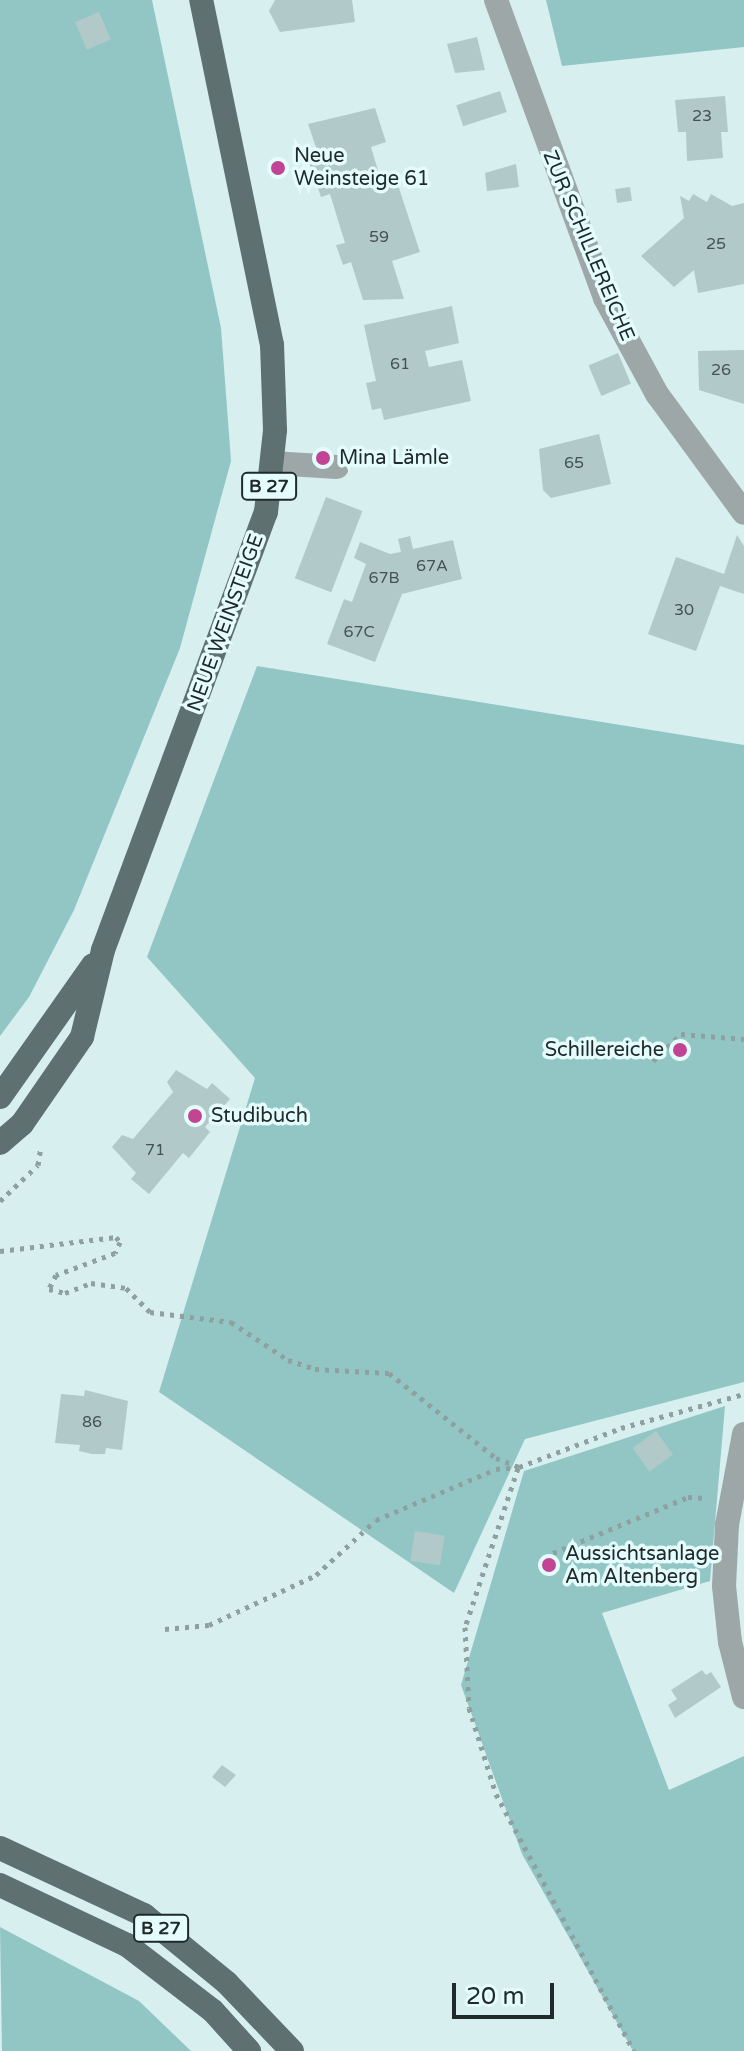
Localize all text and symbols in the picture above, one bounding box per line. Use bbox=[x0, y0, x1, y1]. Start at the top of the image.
house number: 23 bbox=[692, 106, 712, 126]
place label: Neue Weinsteige 61 bbox=[294, 144, 429, 191]
street label: ZUR SCHILLEREICHE bbox=[537, 147, 639, 345]
marker: Neue Weinsteige 61 bbox=[269, 159, 287, 177]
house number: 59 bbox=[369, 227, 389, 247]
house number: 25 bbox=[706, 234, 726, 254]
house number: 61 bbox=[390, 354, 410, 374]
house number: 26 bbox=[711, 360, 731, 380]
place label: Mina Lämle bbox=[339, 446, 449, 470]
marker: Mina Lämle bbox=[314, 449, 332, 467]
house number: 65 bbox=[564, 453, 584, 473]
road number: B 27 bbox=[241, 472, 297, 500]
street label: NEUE WEINSTEIGE bbox=[183, 531, 269, 715]
house number: 67A bbox=[416, 556, 448, 576]
house number: 67B bbox=[368, 568, 400, 588]
house number: 30 bbox=[674, 600, 694, 620]
house number: 67C bbox=[343, 622, 375, 642]
place label: Schillereiche bbox=[545, 1038, 664, 1062]
marker: Schillereiche bbox=[671, 1041, 689, 1059]
place label: Studibuch bbox=[211, 1104, 308, 1128]
marker: Studibuch bbox=[186, 1107, 204, 1125]
house number: 71 bbox=[145, 1140, 165, 1160]
house number: 86 bbox=[82, 1412, 102, 1432]
place label: Aussichtsanlage Am Altenberg bbox=[565, 1542, 719, 1589]
marker: Aussichtsanlage Am Altenberg bbox=[540, 1556, 558, 1574]
road number: B 27 bbox=[133, 1914, 189, 1942]
scale bar bbox=[456, 1967, 558, 2017]
text: 20 m bbox=[466, 1982, 524, 2011]

